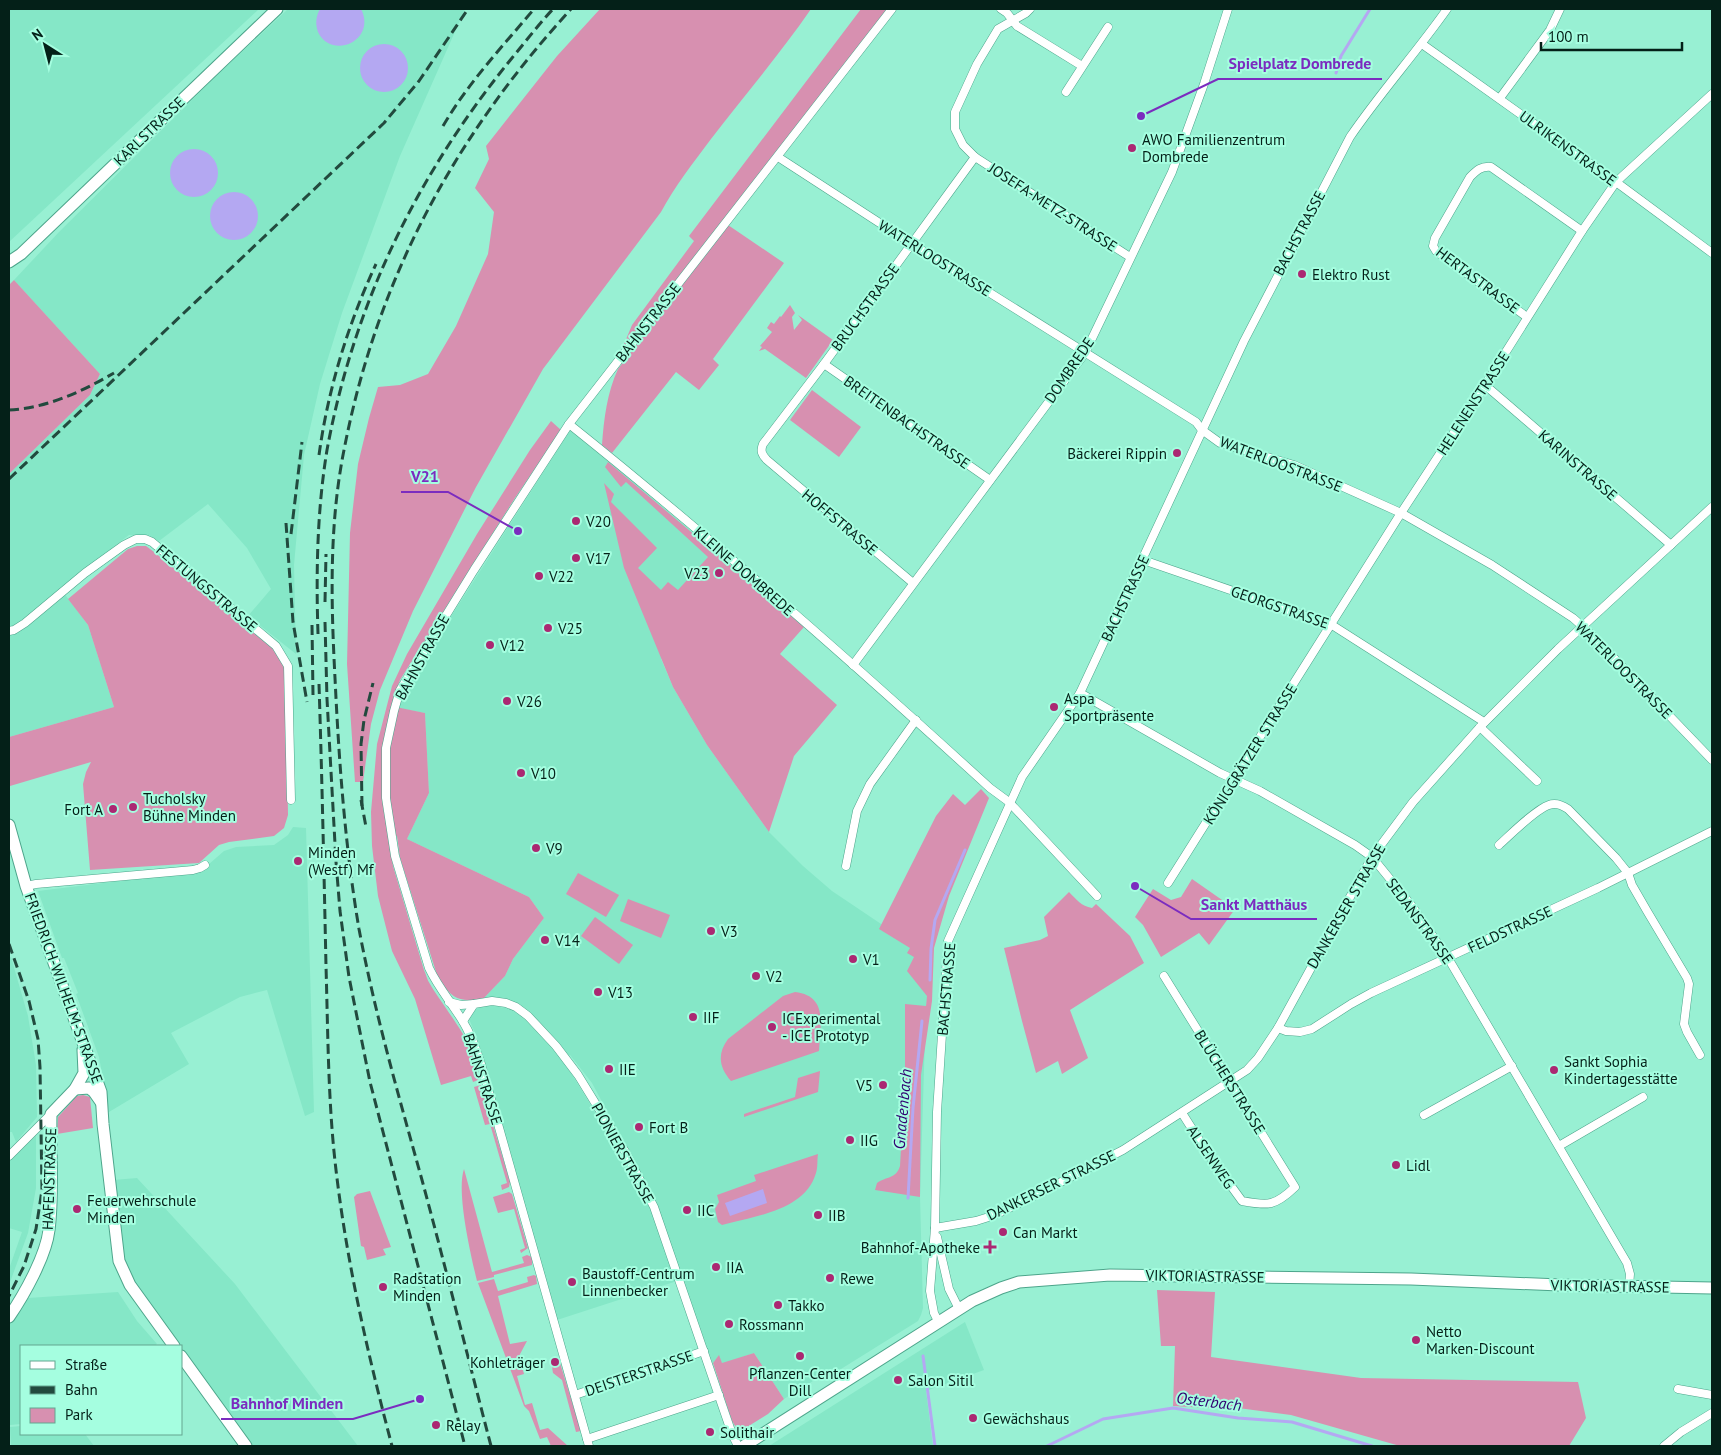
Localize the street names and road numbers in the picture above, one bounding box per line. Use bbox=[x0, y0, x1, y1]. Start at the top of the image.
street label: KARLSTRASSE bbox=[109, 92, 189, 170]
street label: ULRIKENSTRASSE bbox=[1516, 106, 1620, 190]
street label: JOSEFA-METZ-STRASSE bbox=[984, 158, 1121, 256]
street label: BACHSTRASSE bbox=[1269, 187, 1329, 279]
street label: WATERLOOSTRASSE bbox=[875, 216, 995, 300]
street label: HERTASTRASSE bbox=[1432, 242, 1524, 318]
street label: BRUCHSTRASSE bbox=[827, 259, 903, 355]
street label: BAHNSTRASSE bbox=[611, 279, 685, 365]
street label: DOMBREDE bbox=[1040, 333, 1098, 407]
street label: HELENENSTRASSE bbox=[1432, 348, 1514, 458]
street label: BREITENBACHSTRASSE bbox=[840, 371, 974, 473]
street label: KARINSTRASSE bbox=[1535, 426, 1621, 504]
street label: WATERLOOSTRASSE bbox=[1217, 432, 1345, 496]
street label: HOFFSTRASSE bbox=[798, 485, 882, 559]
street label: KLEINE DOMBREDE bbox=[690, 522, 798, 620]
street label: FESTUNGSSTRASSE bbox=[152, 540, 262, 636]
street label: BACHSTRASSE bbox=[1097, 552, 1153, 644]
street label: GEORGSTRASSE bbox=[1228, 581, 1332, 633]
street label: BAHNSTRASSE bbox=[391, 611, 453, 703]
street label: WATERLOOSTRASSE bbox=[1571, 617, 1677, 723]
street label: KÖNIGGRÄTZER STRASSE bbox=[1199, 680, 1301, 828]
street label: DANKERSER STRASSE bbox=[1303, 840, 1389, 972]
street label: SEDANSTRASSE bbox=[1382, 874, 1458, 968]
street label: FRIEDRICH-WILHELM-STRASSE bbox=[21, 890, 107, 1086]
street label: FELDSTRASSE bbox=[1465, 901, 1555, 957]
street label: BACHSTRASSE bbox=[932, 942, 960, 1036]
street label: BLÜCHERSTRASSE bbox=[1190, 1026, 1270, 1138]
street label: BAHNSTRASSE bbox=[459, 1031, 507, 1127]
street label: PIONIERSTRASSE bbox=[588, 1099, 658, 1207]
street label: ALSENWEG bbox=[1183, 1122, 1239, 1192]
street label: HAFENSTRASSE bbox=[38, 1128, 60, 1230]
street label: DANKERSER STRASSE bbox=[983, 1146, 1119, 1224]
street label: VIKTORIASTRASSE bbox=[1144, 1265, 1265, 1287]
street label: VIKTORIASTRASSE bbox=[1549, 1275, 1670, 1297]
street label: DEISTERSTRASSE bbox=[582, 1346, 696, 1400]

